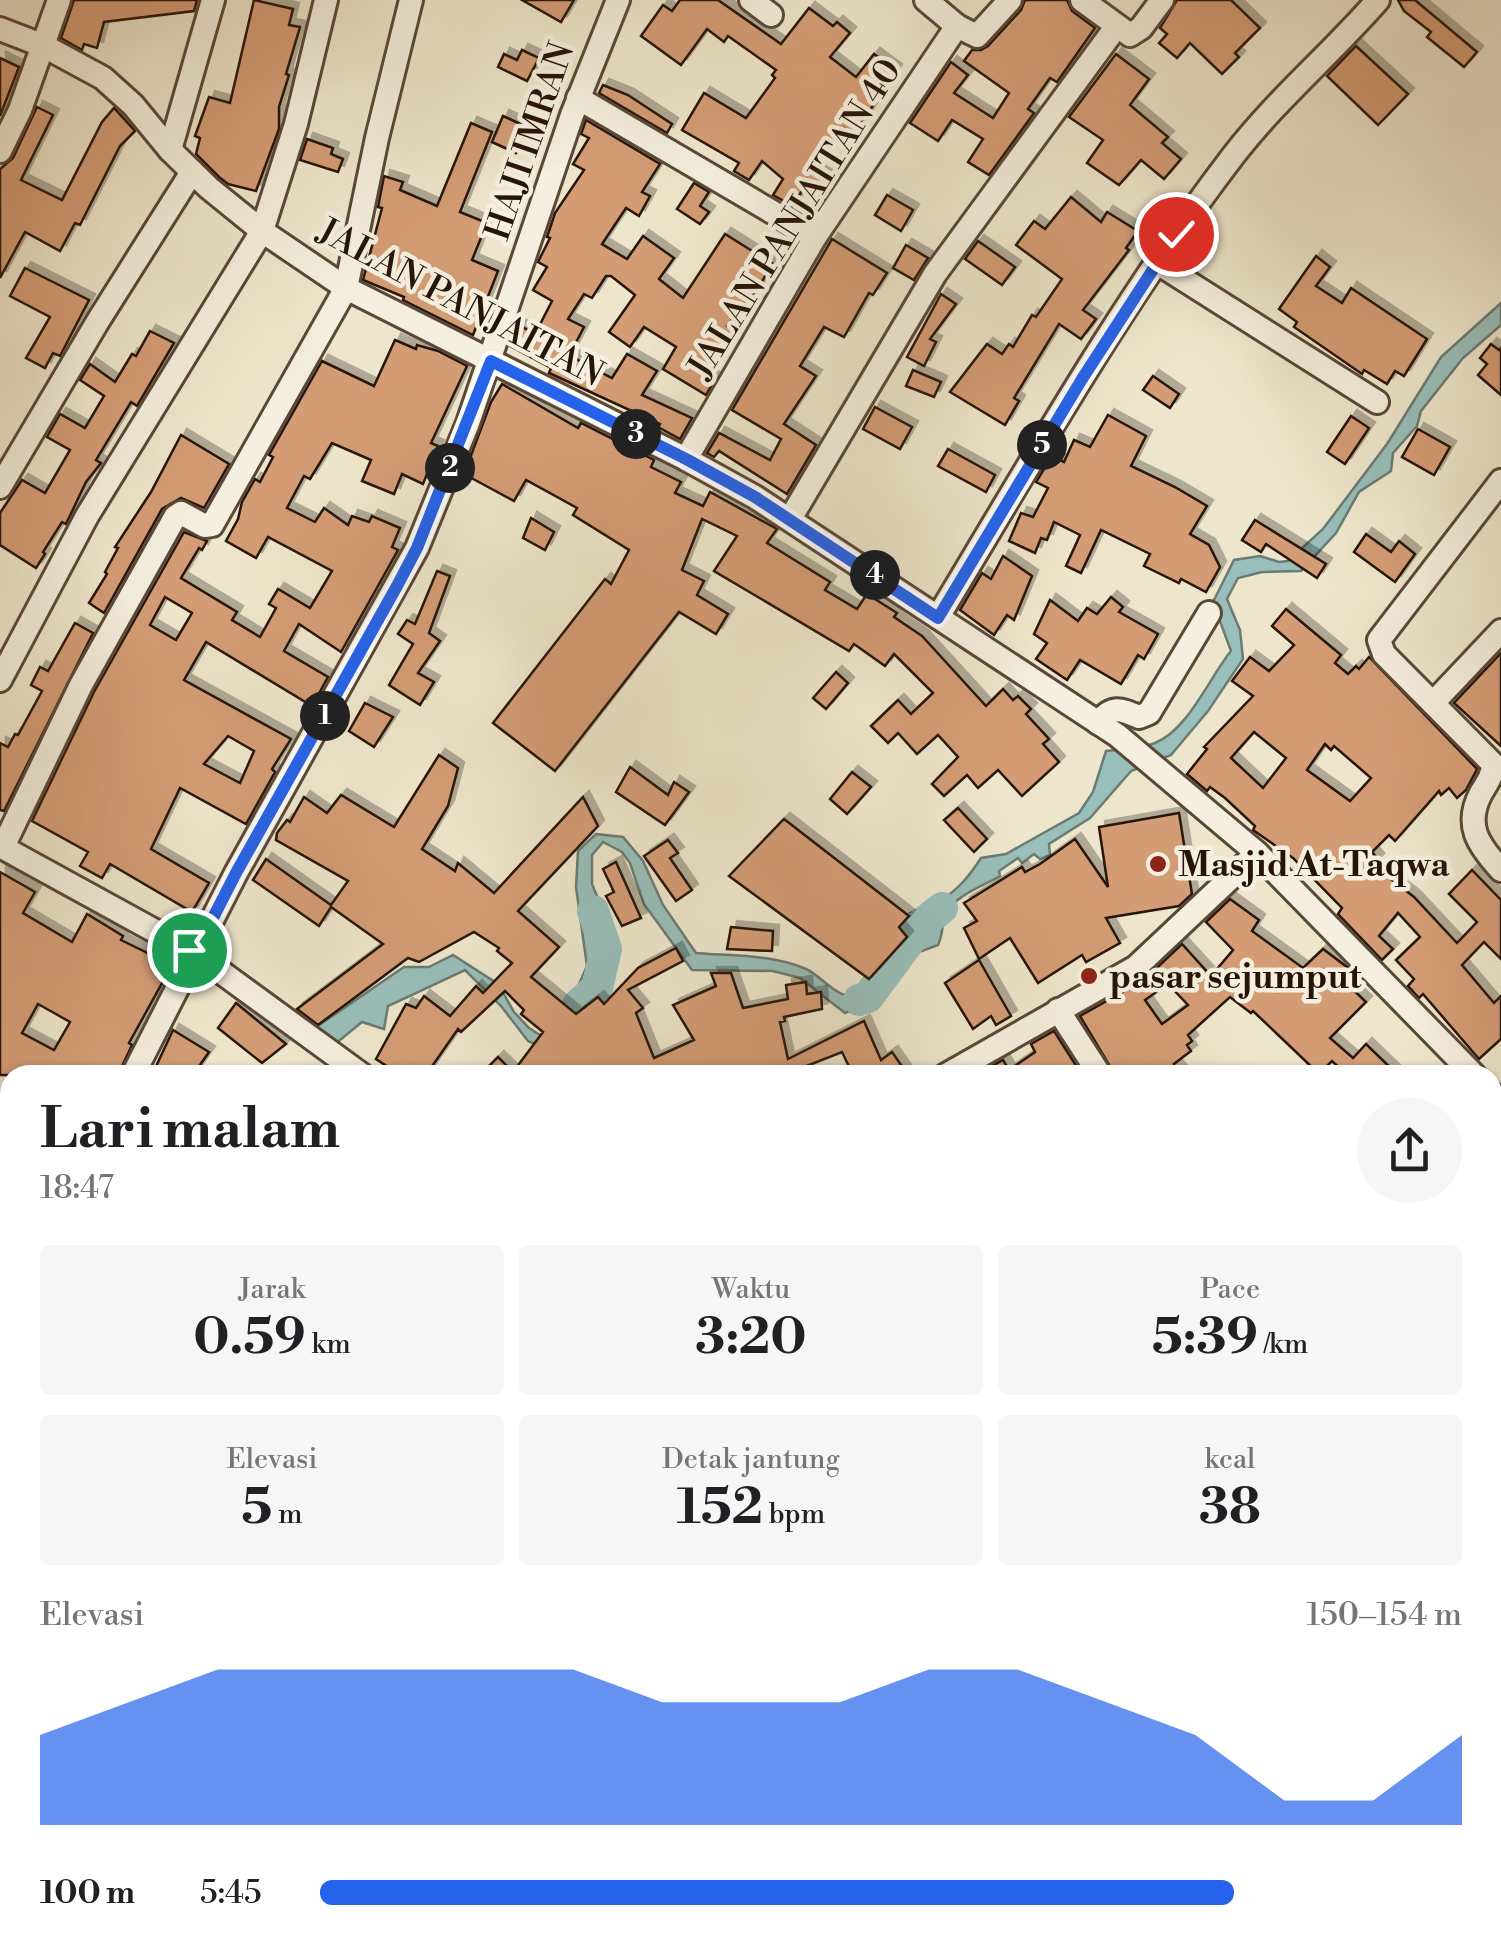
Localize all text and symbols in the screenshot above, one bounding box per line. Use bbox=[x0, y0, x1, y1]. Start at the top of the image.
street label: HAJI IMRAN bbox=[476, 37, 584, 246]
street label: JALAN PANJAITAN 40 bbox=[678, 51, 911, 388]
pin bbox=[1134, 192, 1219, 277]
icon: check bbox=[1149, 207, 1204, 262]
street label: JALAN PANJAITAN bbox=[308, 209, 610, 397]
pin: 3 bbox=[611, 409, 661, 459]
text: 3 bbox=[628, 416, 644, 451]
pin: 5 bbox=[1017, 420, 1067, 470]
text: 5 bbox=[1033, 427, 1051, 462]
pin: 2 bbox=[425, 443, 475, 493]
text: 2 bbox=[441, 450, 459, 485]
pin: 4 bbox=[850, 550, 900, 600]
text: 4 bbox=[866, 557, 884, 592]
pin: 1 bbox=[300, 691, 350, 741]
text: 1 bbox=[318, 698, 332, 733]
place label: Masjid At-Taqwa bbox=[1178, 844, 1451, 887]
marker: Masjid At-Taqwa bbox=[1147, 853, 1169, 875]
pin bbox=[147, 908, 232, 993]
icon: arrive bbox=[162, 923, 217, 978]
place label: pasar sejumput bbox=[1109, 956, 1362, 999]
marker: pasar sejumput bbox=[1078, 965, 1100, 987]
text: Lari malam bbox=[40, 1096, 340, 1165]
button: share bbox=[1357, 1098, 1462, 1203]
text: 18:47 bbox=[40, 1168, 114, 1208]
text: Jarak bbox=[239, 1272, 305, 1307]
text: Waktu bbox=[712, 1272, 790, 1307]
text: Pace bbox=[1200, 1272, 1260, 1307]
text: 0.59 bbox=[193, 1307, 306, 1369]
text: 3:20 bbox=[695, 1307, 807, 1369]
text: 5:39 bbox=[1152, 1307, 1258, 1369]
text: km bbox=[306, 1327, 351, 1362]
text: /km bbox=[1258, 1327, 1308, 1362]
text: Elevasi bbox=[226, 1442, 318, 1477]
text: Detak jantung bbox=[662, 1442, 840, 1477]
text: kcal bbox=[1205, 1442, 1255, 1477]
text: 5 bbox=[241, 1477, 272, 1539]
text: 152 bbox=[677, 1477, 763, 1539]
text: 38 bbox=[1199, 1477, 1261, 1539]
text: m bbox=[272, 1497, 303, 1532]
text: bpm bbox=[763, 1497, 825, 1532]
text: Elevasi bbox=[40, 1595, 144, 1635]
text: 150–154 m bbox=[1306, 1595, 1462, 1635]
text: 100 m bbox=[40, 1873, 135, 1913]
text: 5:45 bbox=[200, 1873, 262, 1913]

